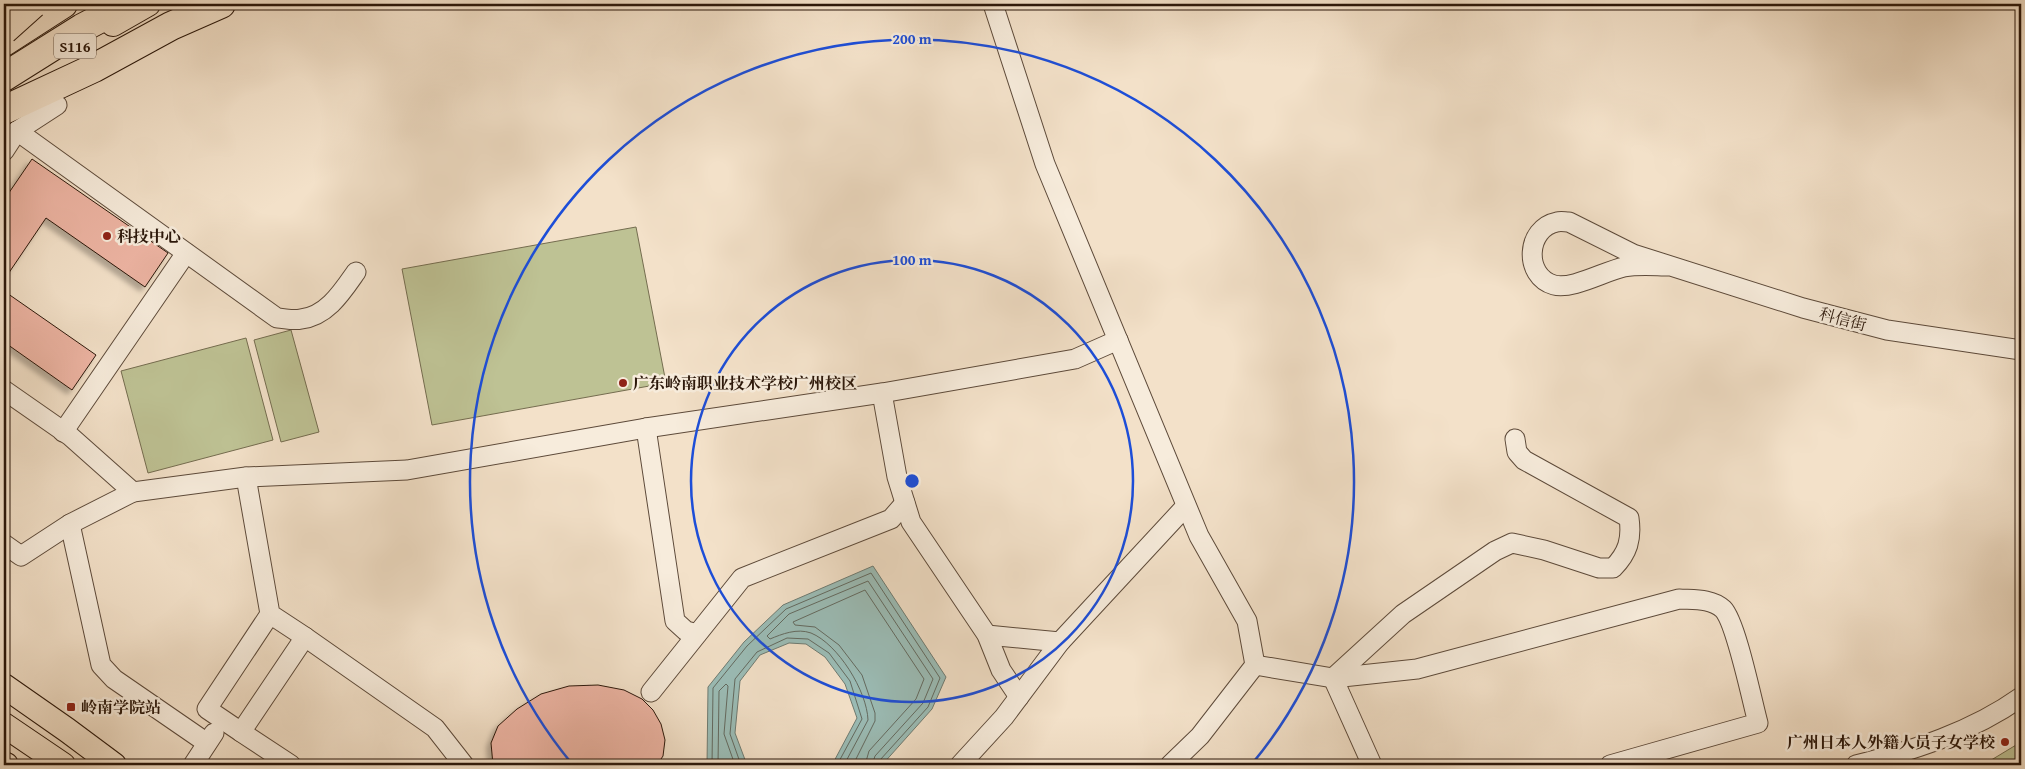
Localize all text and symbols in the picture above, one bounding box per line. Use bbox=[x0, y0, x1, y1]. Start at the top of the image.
text: 200 m bbox=[892, 28, 932, 49]
road number: S116 bbox=[54, 34, 96, 58]
place label: 科技中心 bbox=[117, 224, 181, 248]
marker: 科技中心 bbox=[101, 230, 113, 242]
text: 100 m bbox=[892, 249, 932, 270]
street label: 科信街 bbox=[1817, 301, 1869, 337]
place label: 广东岭南职业技术学校广州校区 bbox=[633, 371, 857, 395]
marker: 广东岭南职业技术学校广州校区 bbox=[617, 377, 629, 389]
centre of rings bbox=[903, 472, 921, 490]
place label: 岭南学院站 bbox=[81, 695, 161, 719]
marker: 岭南学院站 bbox=[65, 701, 77, 713]
place label: 广州日本人外籍人员子女学校 bbox=[1787, 730, 1995, 754]
marker: 广州日本人外籍人员子女学校 bbox=[1999, 736, 2011, 748]

